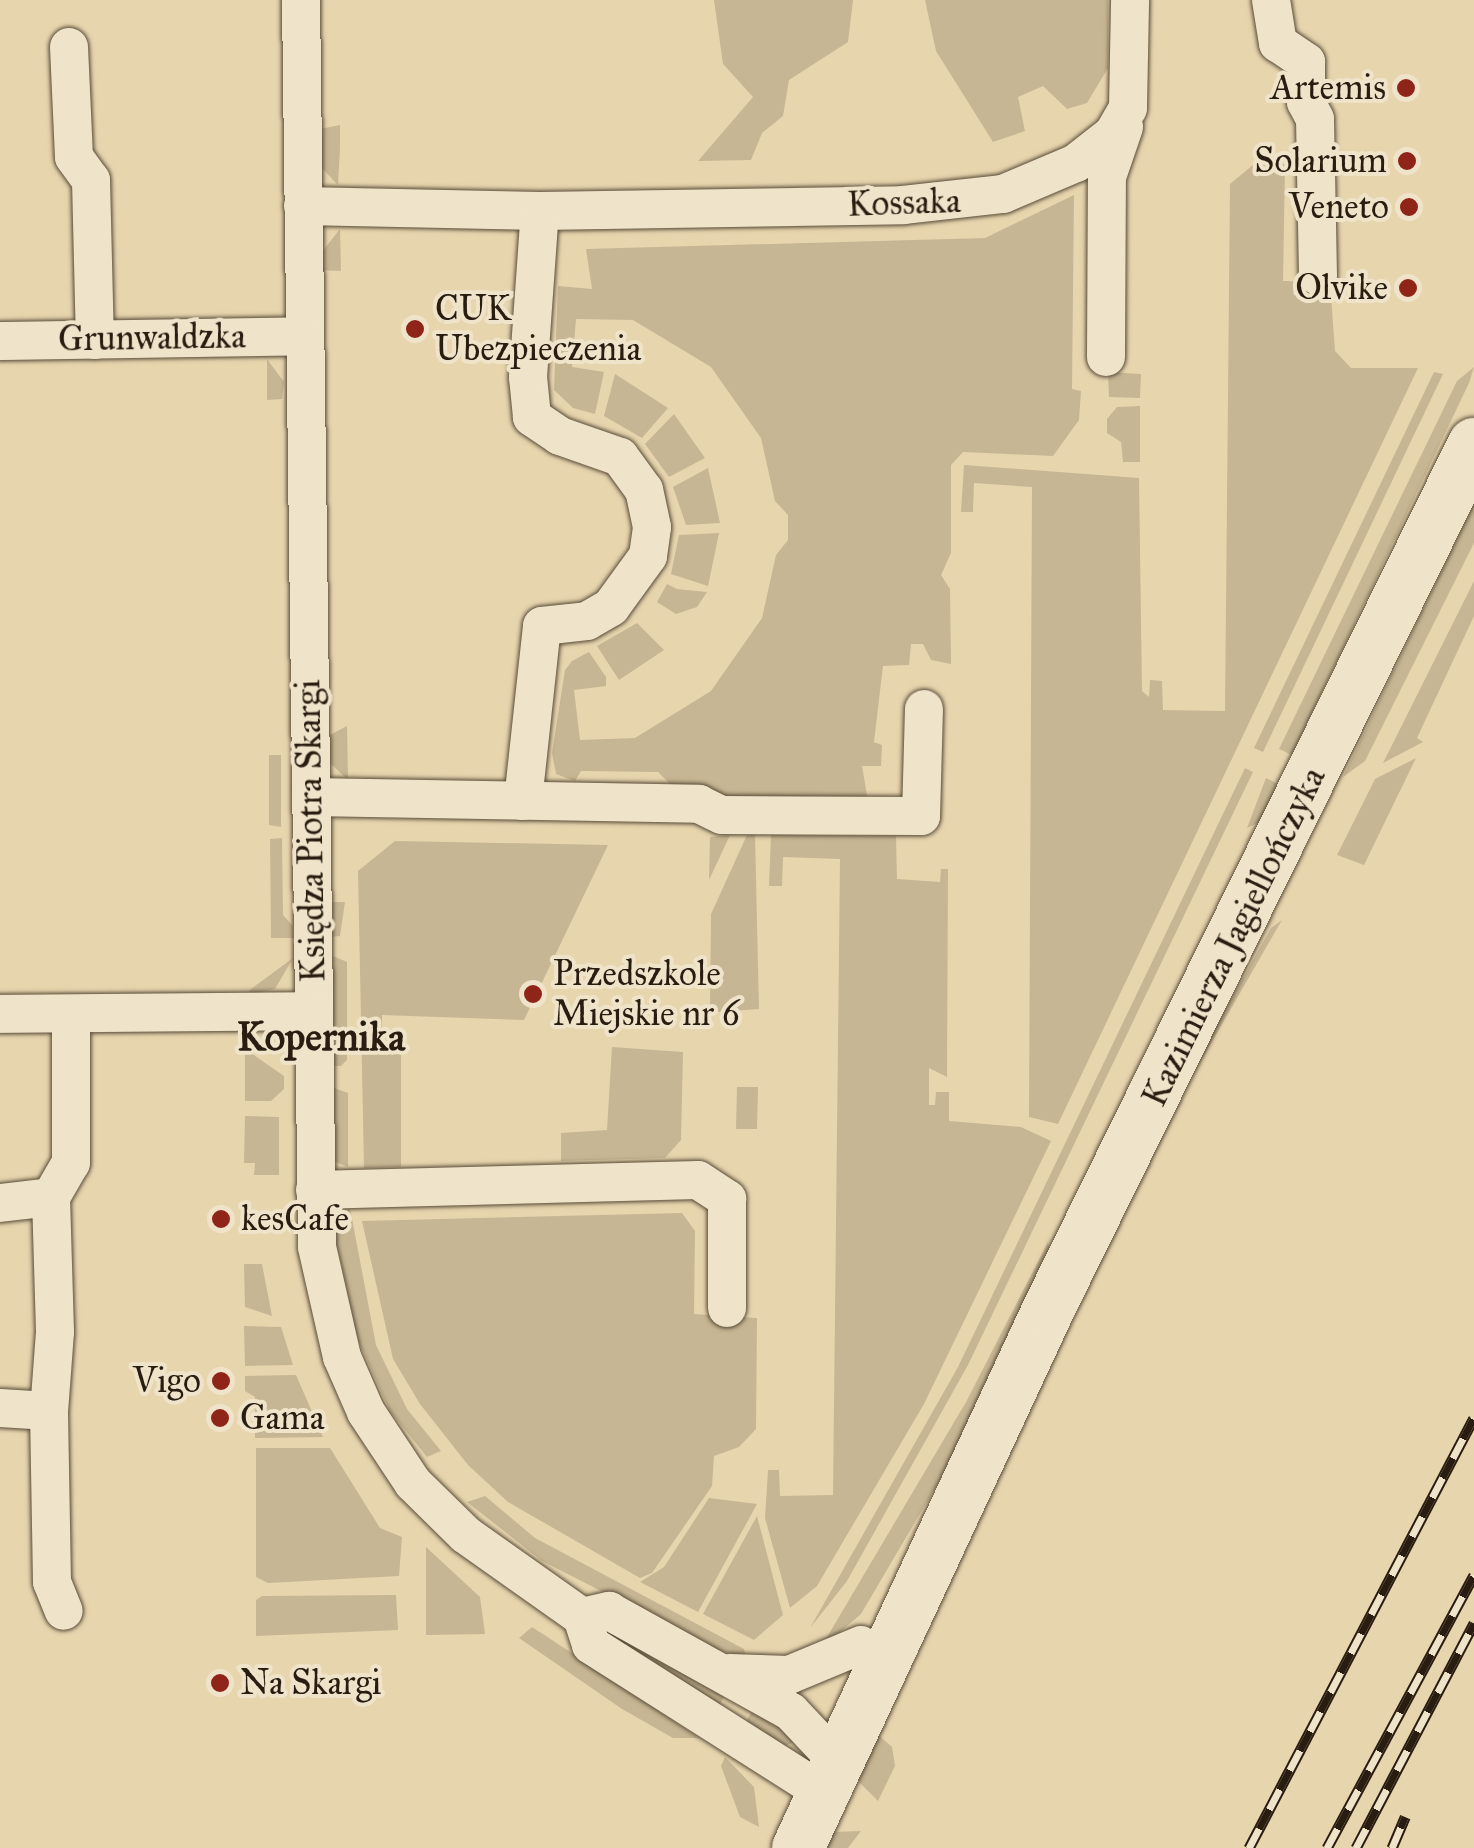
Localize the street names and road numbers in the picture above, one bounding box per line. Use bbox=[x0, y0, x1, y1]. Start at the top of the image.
street label: Kossaka bbox=[847, 180, 961, 226]
street label: Grunwaldzka bbox=[58, 315, 246, 361]
street label: Księdza Piotra Skargi bbox=[287, 679, 335, 983]
street label: Kazimierza Jagiellończyka bbox=[1133, 760, 1335, 1114]

